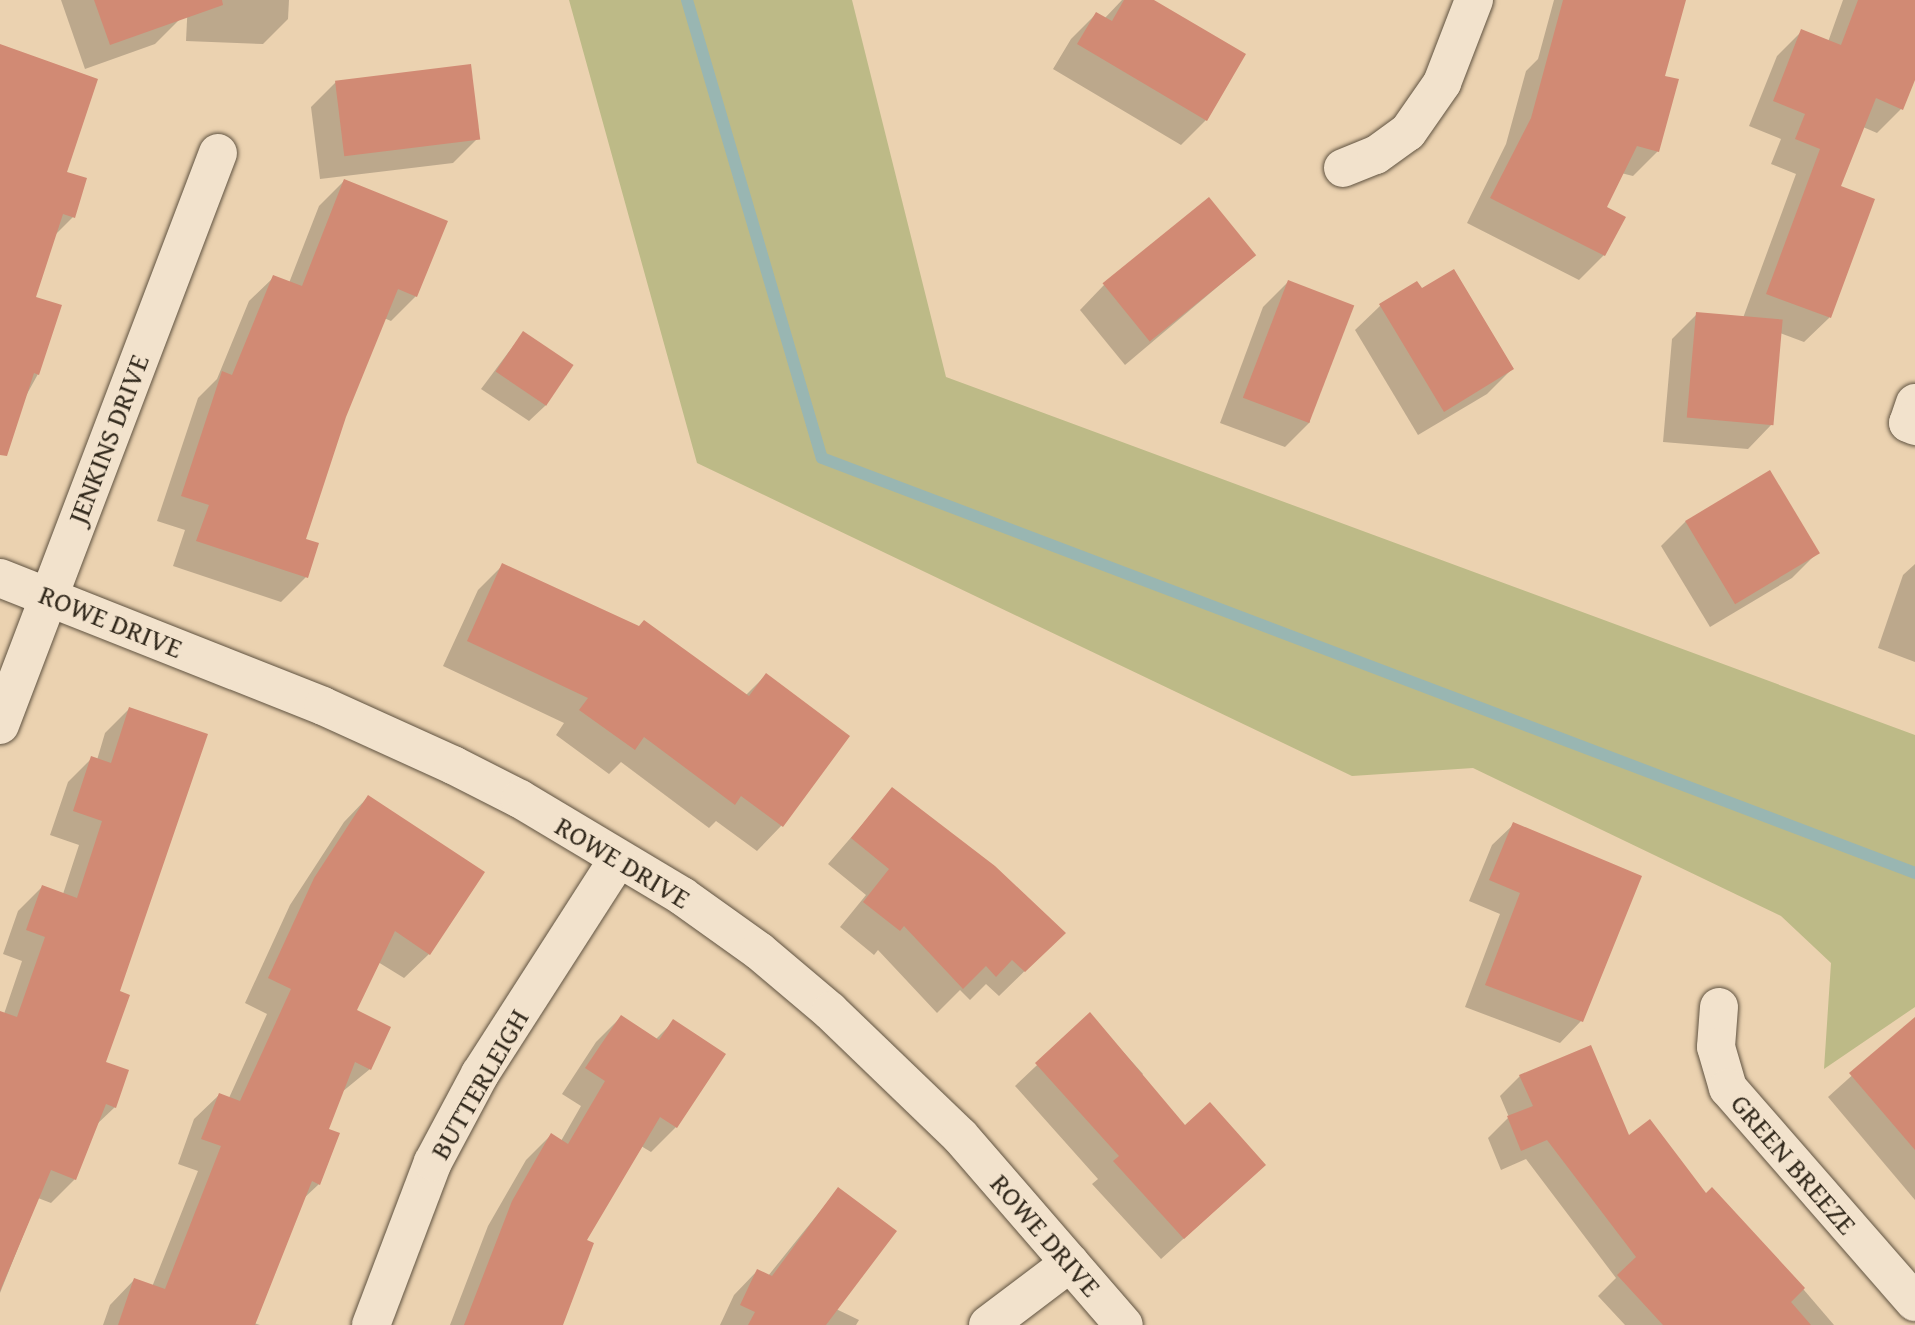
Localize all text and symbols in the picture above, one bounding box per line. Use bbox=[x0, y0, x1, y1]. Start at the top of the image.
street label: JENKINS DRIVE bbox=[60, 349, 156, 529]
street label: ROWE DRIVE bbox=[34, 577, 188, 665]
street label: ROWE DRIVE bbox=[549, 809, 697, 915]
street label: BUTTERLEIGH bbox=[423, 1003, 535, 1165]
street label: GREEN BREEZE bbox=[1724, 1087, 1864, 1241]
street label: ROWE DRIVE bbox=[984, 1167, 1108, 1303]

